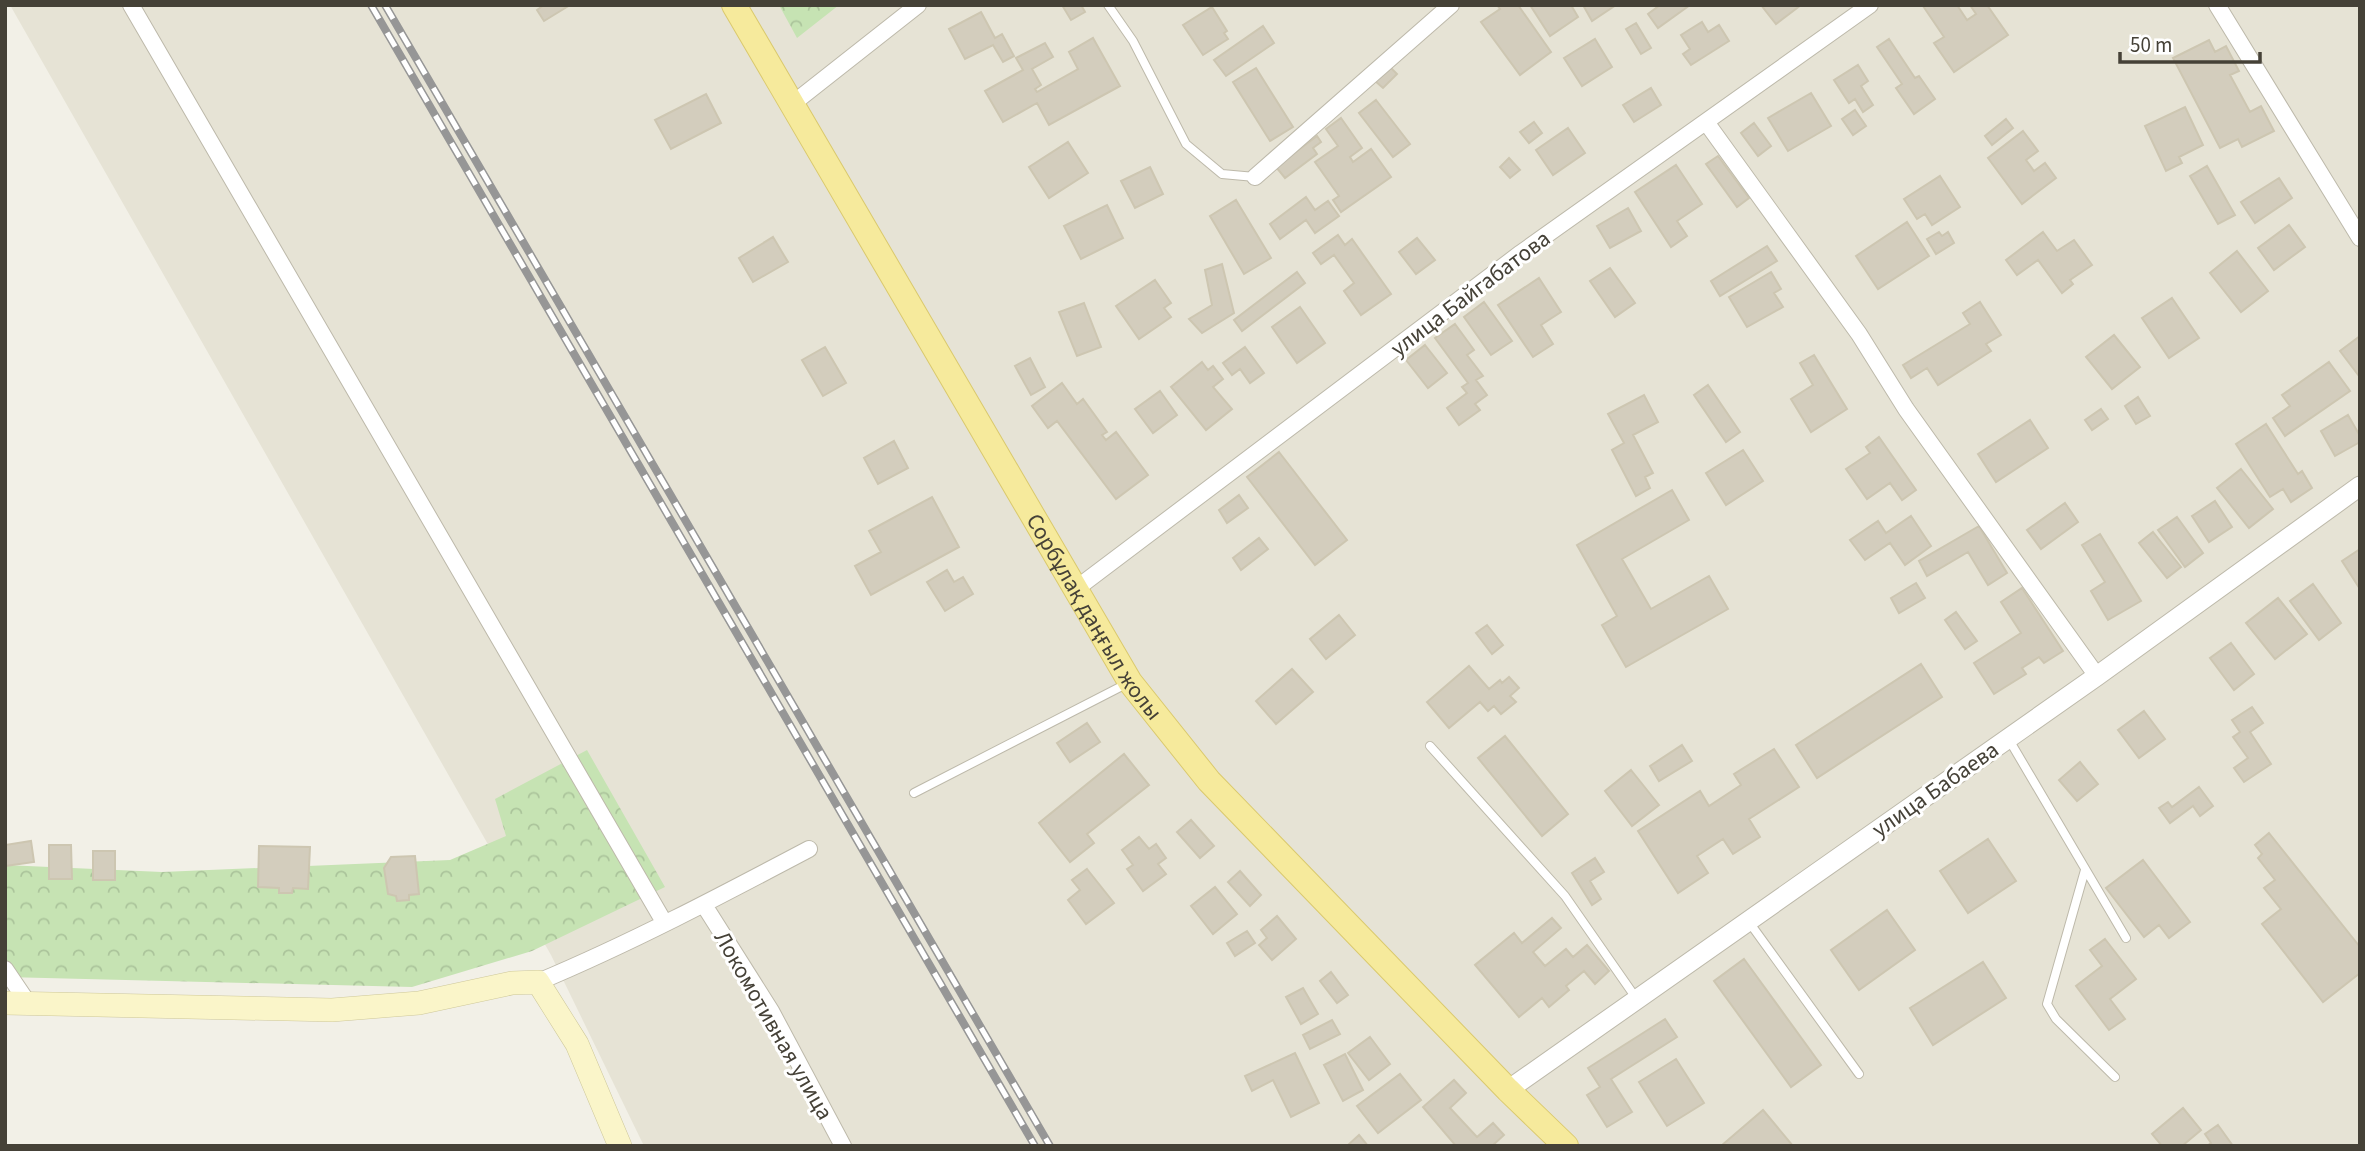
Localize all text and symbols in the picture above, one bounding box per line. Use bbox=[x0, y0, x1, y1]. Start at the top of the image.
scale bar bbox=[2120, 21, 2260, 65]
text: 50 m bbox=[2130, 30, 2172, 60]
street label: улица Байгабатова bbox=[1383, 222, 1557, 365]
street label: Сорбұлақ даңғыл жолы bbox=[1018, 507, 1170, 727]
street label: улица Бабаева bbox=[1865, 733, 2006, 845]
street label: Локомотивная улица bbox=[706, 925, 841, 1126]

